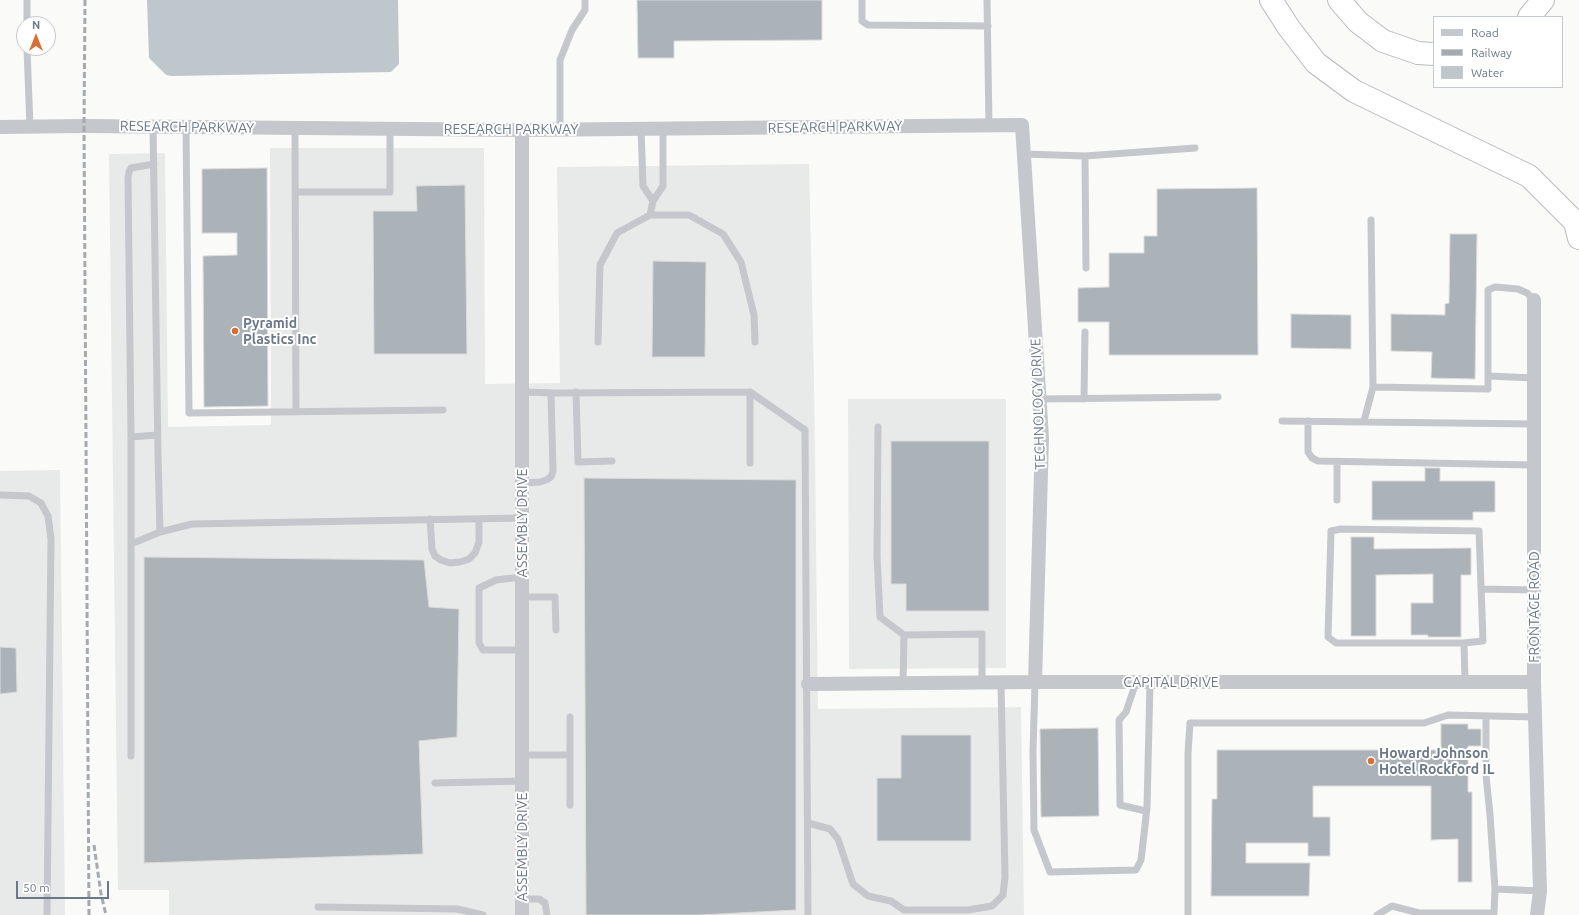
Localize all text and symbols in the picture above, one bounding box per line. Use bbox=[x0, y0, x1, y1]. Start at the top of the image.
north arrow bbox=[16, 16, 56, 56]
legend bbox=[1433, 16, 1563, 88]
text: N bbox=[32, 19, 40, 31]
text: Road bbox=[1471, 26, 1499, 39]
text: Railway bbox=[1471, 46, 1512, 59]
text: Water bbox=[1471, 66, 1504, 79]
street label: RESEARCH PARKWAY bbox=[120, 117, 254, 137]
street label: RESEARCH PARKWAY bbox=[768, 117, 902, 137]
street label: RESEARCH PARKWAY bbox=[444, 121, 578, 137]
place label: Pyramid Plastics Inc bbox=[243, 315, 316, 348]
marker: Pyramid Plastics Inc bbox=[230, 326, 240, 336]
street label: TECHNOLOGY DRIVE bbox=[1027, 338, 1049, 470]
street label: ASSEMBLY DRIVE bbox=[514, 469, 530, 577]
street label: FRONTAGE ROAD bbox=[1526, 551, 1542, 663]
street label: CAPITAL DRIVE bbox=[1123, 674, 1219, 690]
place label: Howard Johnson Hotel Rockford IL bbox=[1379, 745, 1494, 778]
marker: Howard Johnson Hotel Rockford IL bbox=[1366, 756, 1376, 766]
street label: ASSEMBLY DRIVE bbox=[514, 793, 530, 901]
scale bar bbox=[18, 873, 111, 899]
text: 50 m bbox=[23, 881, 50, 894]

